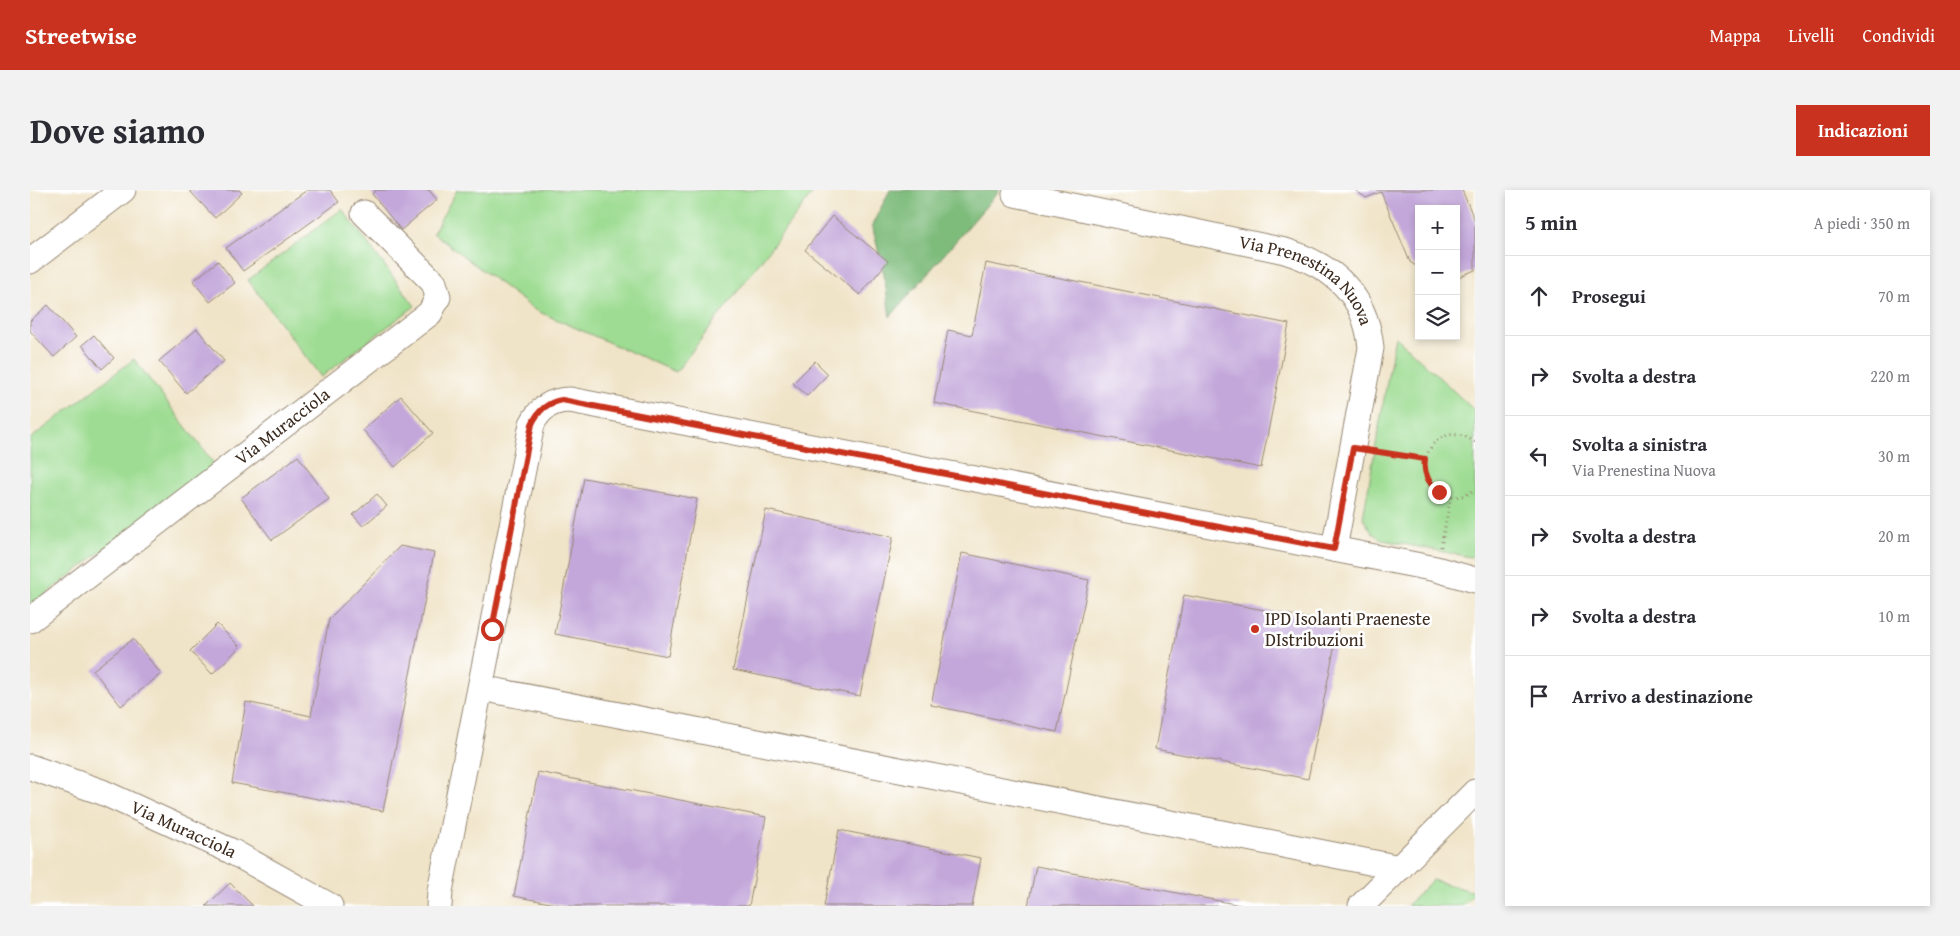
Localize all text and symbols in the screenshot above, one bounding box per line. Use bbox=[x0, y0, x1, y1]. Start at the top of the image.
text: Streetwise bbox=[25, 18, 137, 53]
text: Mappa bbox=[1709, 22, 1761, 49]
text: Livelli bbox=[1789, 22, 1835, 49]
text: Condividi bbox=[1863, 22, 1935, 49]
text: Dove siamo bbox=[30, 105, 205, 156]
button: Indicazioni bbox=[1796, 105, 1930, 156]
map controls bbox=[1415, 205, 1460, 340]
button: + bbox=[1415, 205, 1460, 250]
text: 5 min bbox=[1525, 207, 1577, 238]
text: A piedi · 350 m bbox=[1814, 211, 1910, 235]
street label: Via Prenestina Nuova bbox=[1236, 228, 1380, 329]
button: − bbox=[1415, 250, 1460, 295]
icon: ahead bbox=[1525, 282, 1553, 310]
text: Prosegui bbox=[1572, 282, 1646, 310]
text: 70 m bbox=[1878, 284, 1910, 308]
button: layers bbox=[1415, 295, 1460, 340]
icon: right bbox=[1525, 362, 1553, 390]
text: Svolta a destra bbox=[1572, 362, 1696, 390]
text: 220 m bbox=[1870, 364, 1910, 388]
street label: Via Muracciola bbox=[229, 380, 336, 471]
text: Svolta a sinistra bbox=[1572, 430, 1707, 458]
icon: left bbox=[1525, 442, 1553, 470]
text: 30 m bbox=[1878, 444, 1910, 468]
text: Via Prenestina Nuova bbox=[1572, 458, 1716, 482]
route end bbox=[1428, 481, 1451, 504]
icon: right bbox=[1525, 522, 1553, 550]
text: Svolta a destra bbox=[1572, 522, 1696, 550]
text: 20 m bbox=[1878, 524, 1910, 548]
icon: right bbox=[1525, 602, 1553, 630]
text: Svolta a destra bbox=[1572, 602, 1696, 630]
text: 10 m bbox=[1878, 604, 1910, 628]
place label: IPD Isolanti Praeneste DIstribuzioni bbox=[1265, 605, 1430, 653]
route start bbox=[481, 618, 504, 641]
marker: IPD Isolanti Praeneste DIstribuzioni bbox=[1249, 623, 1261, 635]
icon: arrive bbox=[1525, 682, 1553, 710]
text: Arrivo a destinazione bbox=[1572, 682, 1753, 710]
street label: Via Muracciola bbox=[127, 793, 242, 865]

